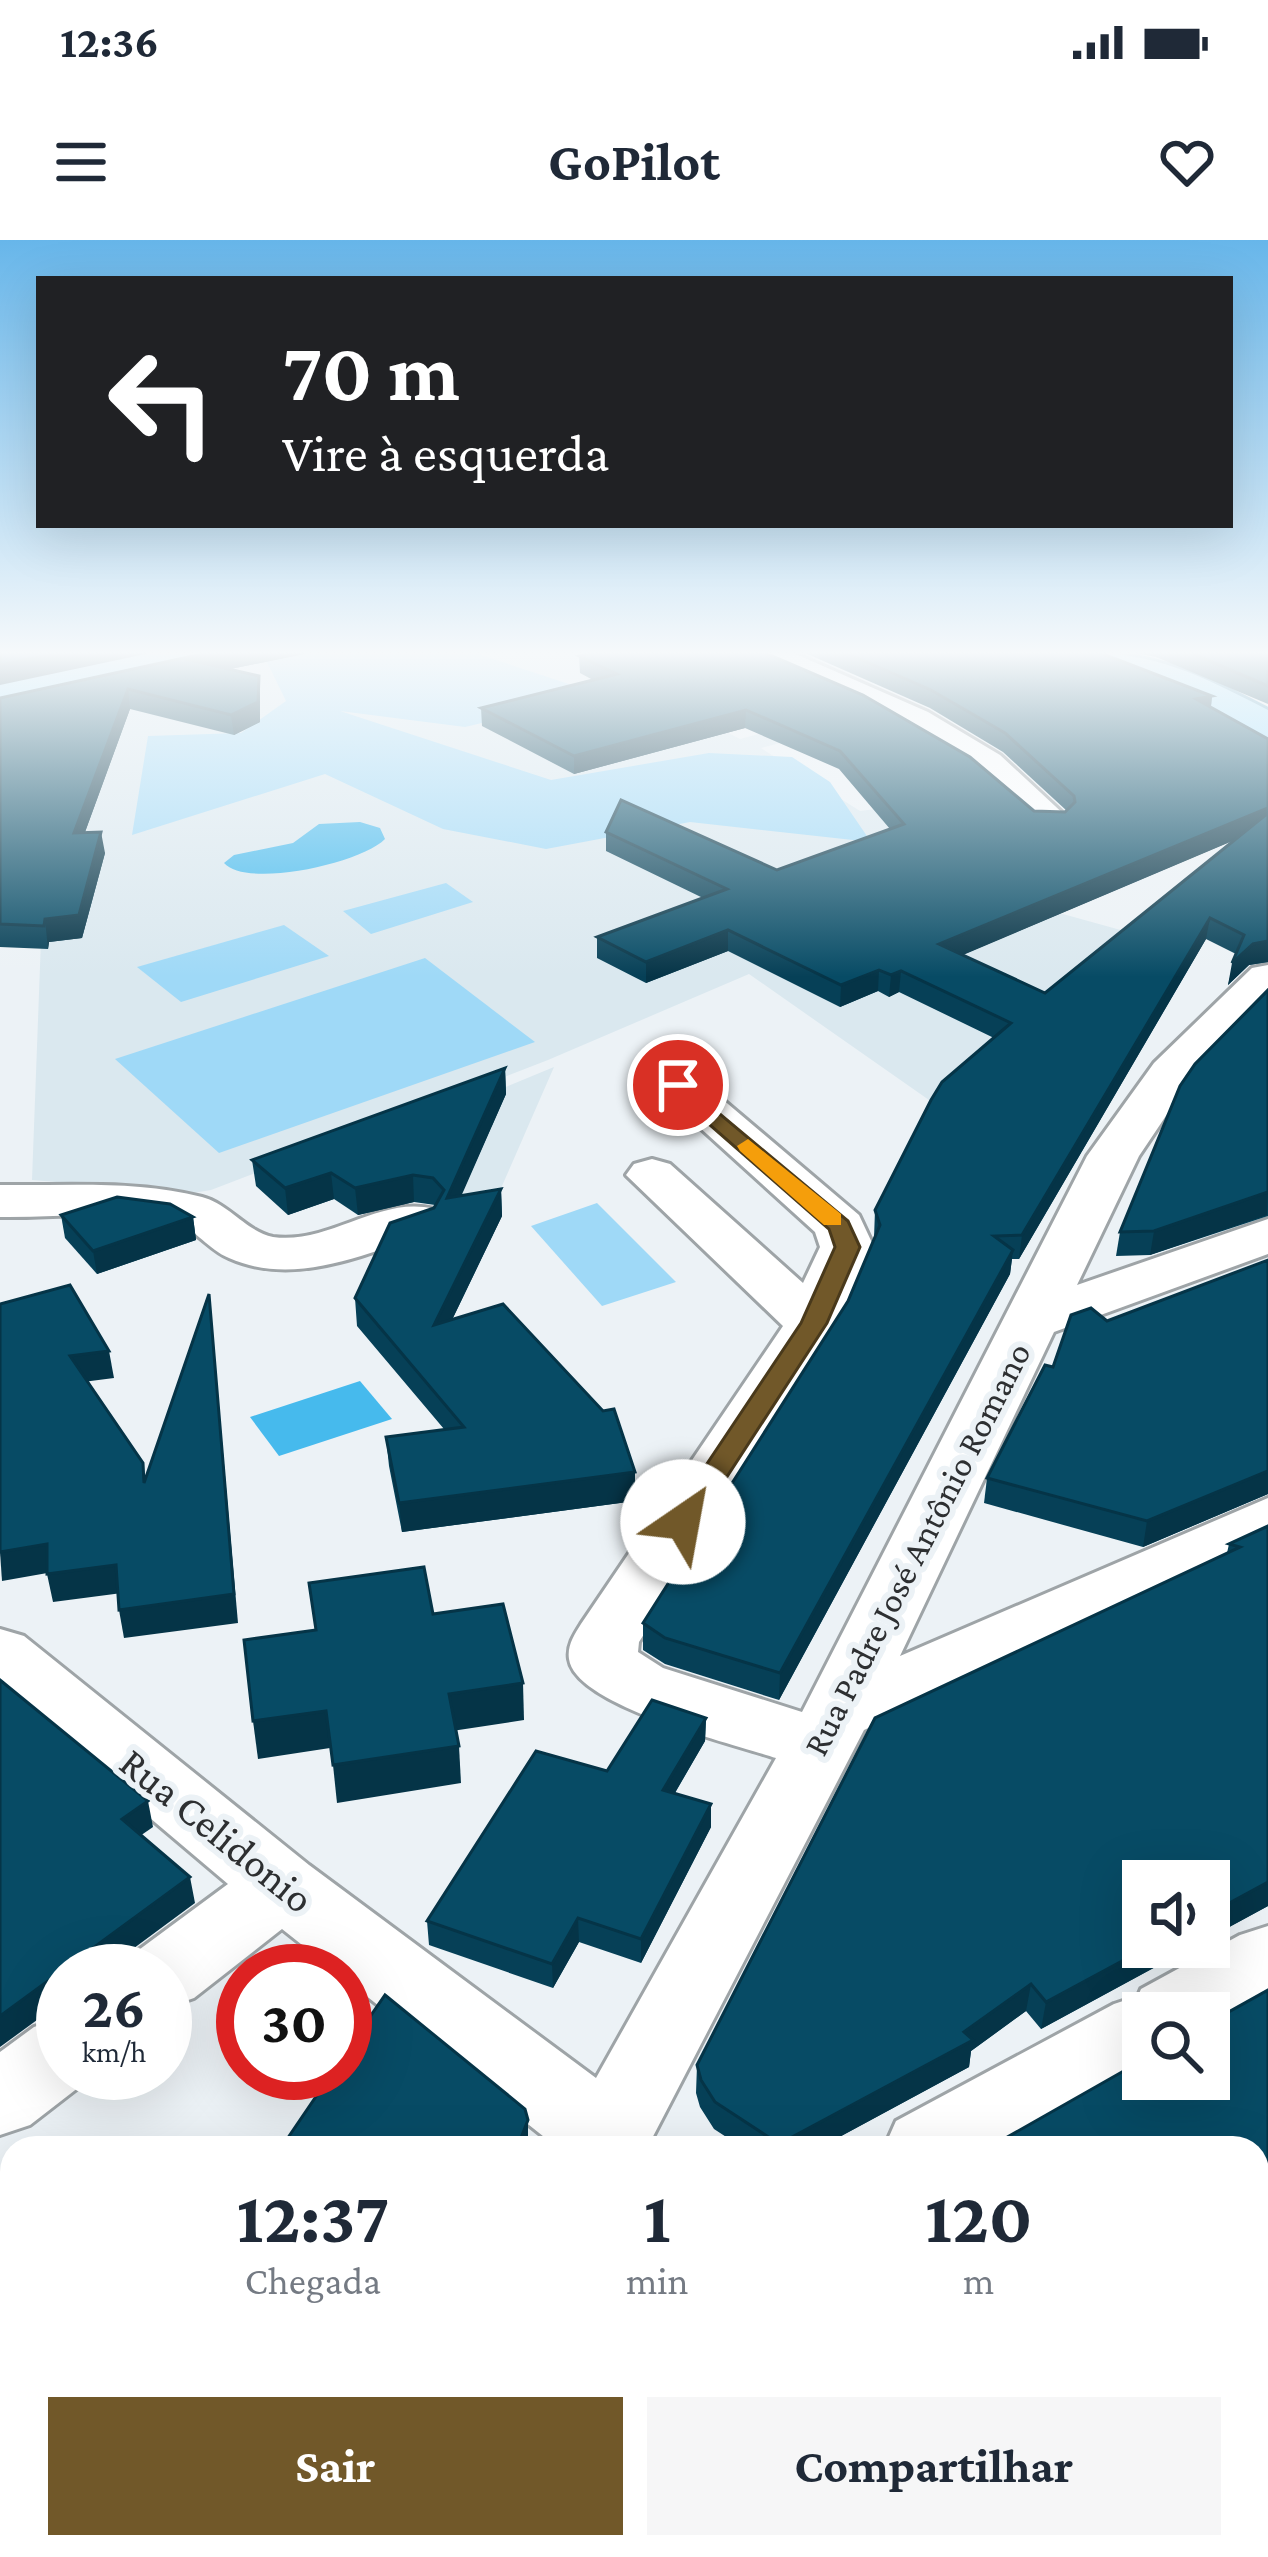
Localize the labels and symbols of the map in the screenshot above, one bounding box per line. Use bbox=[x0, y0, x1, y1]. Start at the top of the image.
pin bbox=[627, 1034, 729, 1136]
street label: Rua Padre José Antônio Romano bbox=[795, 1336, 1039, 1762]
position arrow bbox=[620, 1459, 746, 1585]
street label: Rua Celidonio bbox=[111, 1738, 323, 1922]
speed limit sign: 30 bbox=[216, 1944, 372, 2100]

